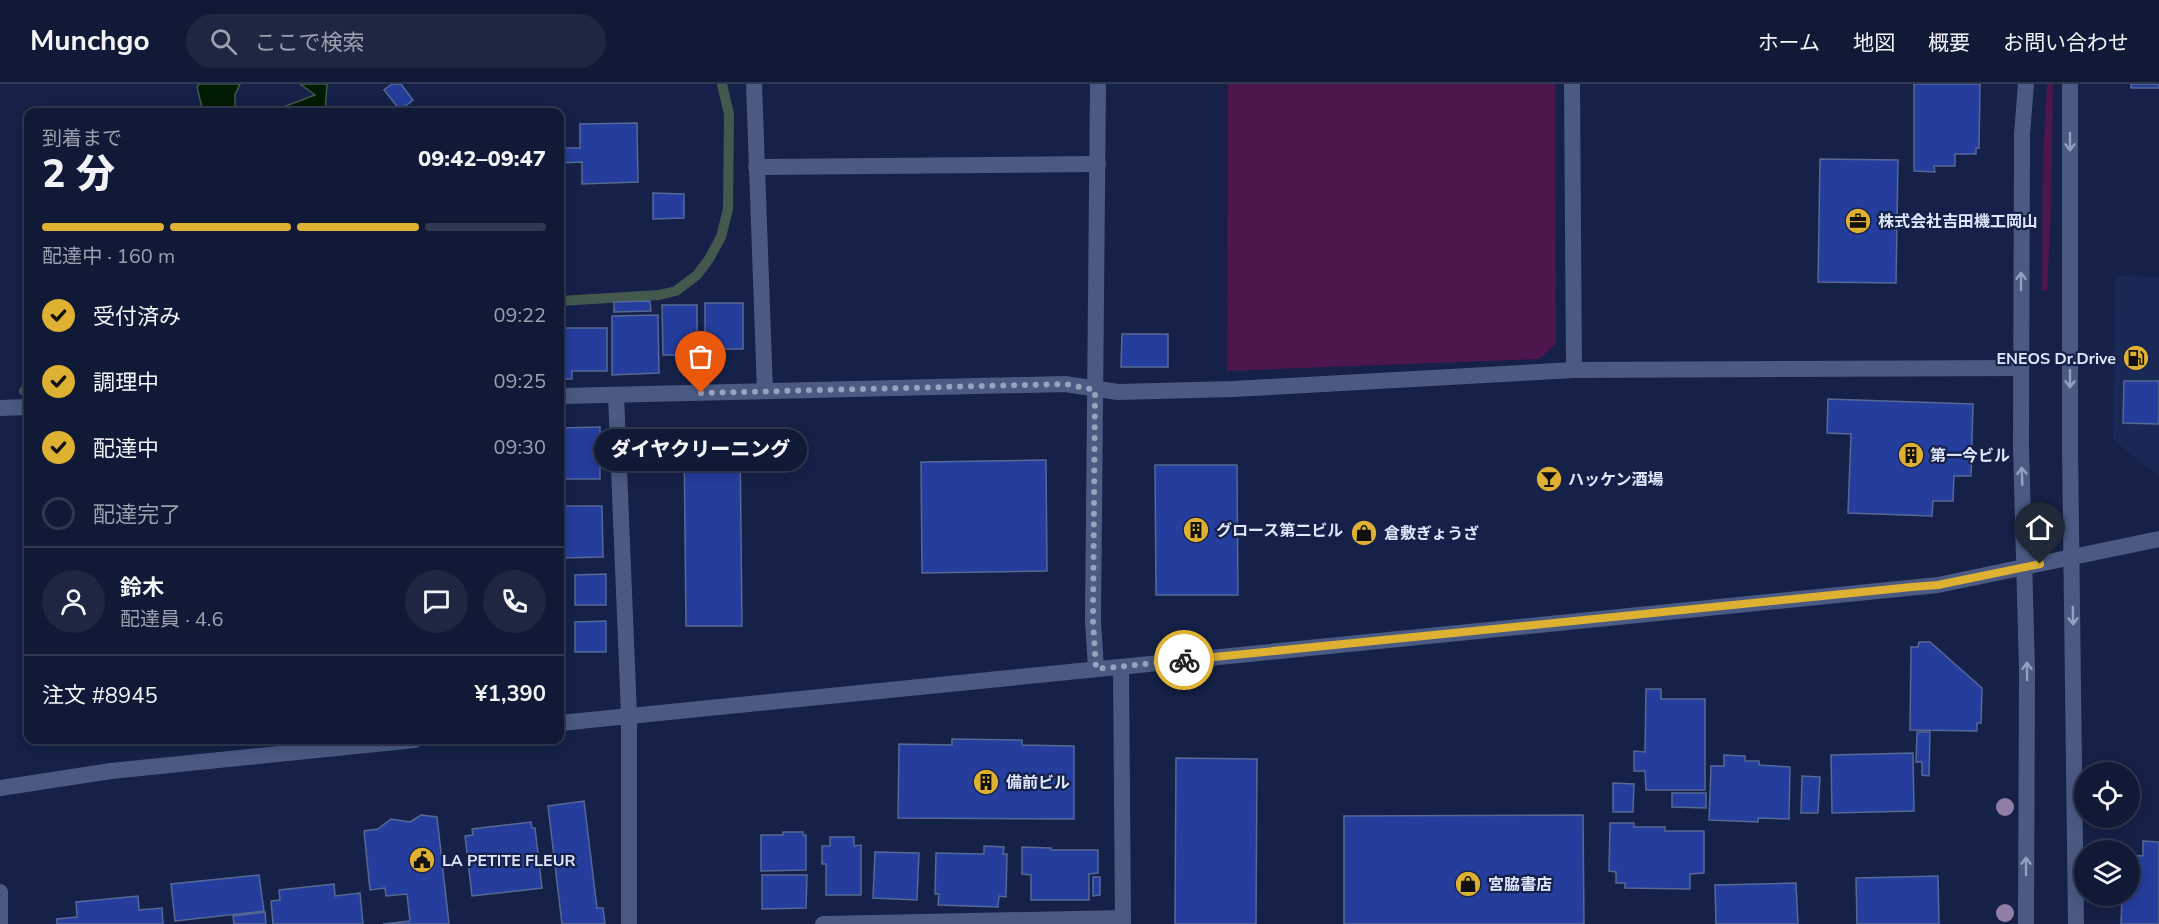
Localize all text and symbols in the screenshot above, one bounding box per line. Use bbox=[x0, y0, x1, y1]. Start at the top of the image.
search box bbox=[186, 14, 606, 68]
text: Munchgo bbox=[30, 22, 150, 60]
icon: search bbox=[207, 25, 240, 58]
text: ここで検索 bbox=[255, 28, 365, 58]
text: ホーム bbox=[1758, 29, 1820, 57]
text: 地図 bbox=[1853, 29, 1895, 57]
text: 概要 bbox=[1928, 29, 1970, 57]
text: お問い合わせ bbox=[2003, 29, 2129, 57]
text: 到着まで bbox=[42, 125, 122, 152]
one-way arrow bbox=[2064, 132, 2076, 152]
text: 09:42–09:47 bbox=[418, 144, 546, 174]
text: 2 分 bbox=[42, 148, 115, 201]
office icon: 株式会社吉田機工岡山 bbox=[1843, 206, 1873, 236]
place label: 株式会社吉田機工岡山 bbox=[1878, 211, 2038, 233]
text: 配達中 · 160 m bbox=[42, 243, 175, 270]
one-way arrow bbox=[2015, 271, 2027, 291]
icon: check bbox=[42, 299, 75, 332]
text: 受付済み bbox=[93, 302, 181, 332]
text: 09:22 bbox=[493, 302, 546, 329]
pin bbox=[675, 331, 726, 393]
icon: bag bbox=[684, 340, 717, 373]
fuel station icon: ENEOS Dr.Drive bbox=[2121, 343, 2151, 373]
place label: ENEOS Dr.Drive bbox=[1996, 348, 2116, 370]
icon: check bbox=[42, 365, 75, 398]
text: 調理中 bbox=[93, 368, 159, 398]
text: 09:25 bbox=[493, 368, 546, 395]
one-way arrow bbox=[2064, 369, 2076, 389]
callout: ダイヤクリーニング bbox=[594, 429, 807, 471]
icon: check bbox=[42, 431, 75, 464]
text: 配達中 bbox=[93, 434, 159, 464]
text: 09:30 bbox=[493, 434, 546, 461]
text: ダイヤクリーニング bbox=[611, 436, 790, 463]
building icon: 第一今ビル bbox=[1896, 440, 1926, 470]
place label: 第一今ビル bbox=[1930, 445, 2010, 467]
bar icon: ハッケン酒場 bbox=[1534, 464, 1564, 494]
one-way arrow bbox=[2016, 466, 2027, 486]
place label: ハッケン酒場 bbox=[1568, 469, 1664, 491]
text: 配達完了 bbox=[93, 500, 181, 530]
pin bbox=[2014, 502, 2065, 564]
icon: home bbox=[2023, 511, 2056, 544]
building icon: グロース第二ビル bbox=[1181, 515, 1211, 545]
shop icon: 倉敷ぎょうざ bbox=[1349, 518, 1379, 548]
place label: グロース第二ビル bbox=[1216, 520, 1343, 542]
place label: 倉敷ぎょうざ bbox=[1384, 523, 1479, 545]
button: person bbox=[42, 570, 105, 633]
button: chat bbox=[405, 570, 468, 633]
button: phone bbox=[483, 570, 546, 633]
text: 鈴木 bbox=[120, 573, 164, 603]
text: 配達員 · 4.6 bbox=[120, 606, 223, 633]
one-way arrow bbox=[2068, 606, 2079, 626]
courier bbox=[1154, 630, 1214, 690]
icon: bike bbox=[1168, 644, 1201, 677]
one-way arrow bbox=[2021, 661, 2033, 681]
text: ¥1,390 bbox=[475, 679, 546, 709]
text: 注文 #8945 bbox=[42, 681, 158, 711]
map controls bbox=[2074, 762, 2140, 906]
button: locate bbox=[2074, 762, 2140, 828]
building icon: 備前ビル bbox=[971, 767, 1001, 797]
place label: 備前ビル bbox=[1006, 772, 1070, 794]
button: layers bbox=[2074, 840, 2140, 906]
public building icon: LA PETITE FLEUR bbox=[407, 845, 437, 875]
place label: LA PETITE FLEUR bbox=[442, 850, 575, 872]
one-way arrow bbox=[2020, 856, 2032, 876]
shop icon: 宮脇書店 bbox=[1453, 869, 1483, 899]
place label: 宮脇書店 bbox=[1488, 874, 1552, 896]

